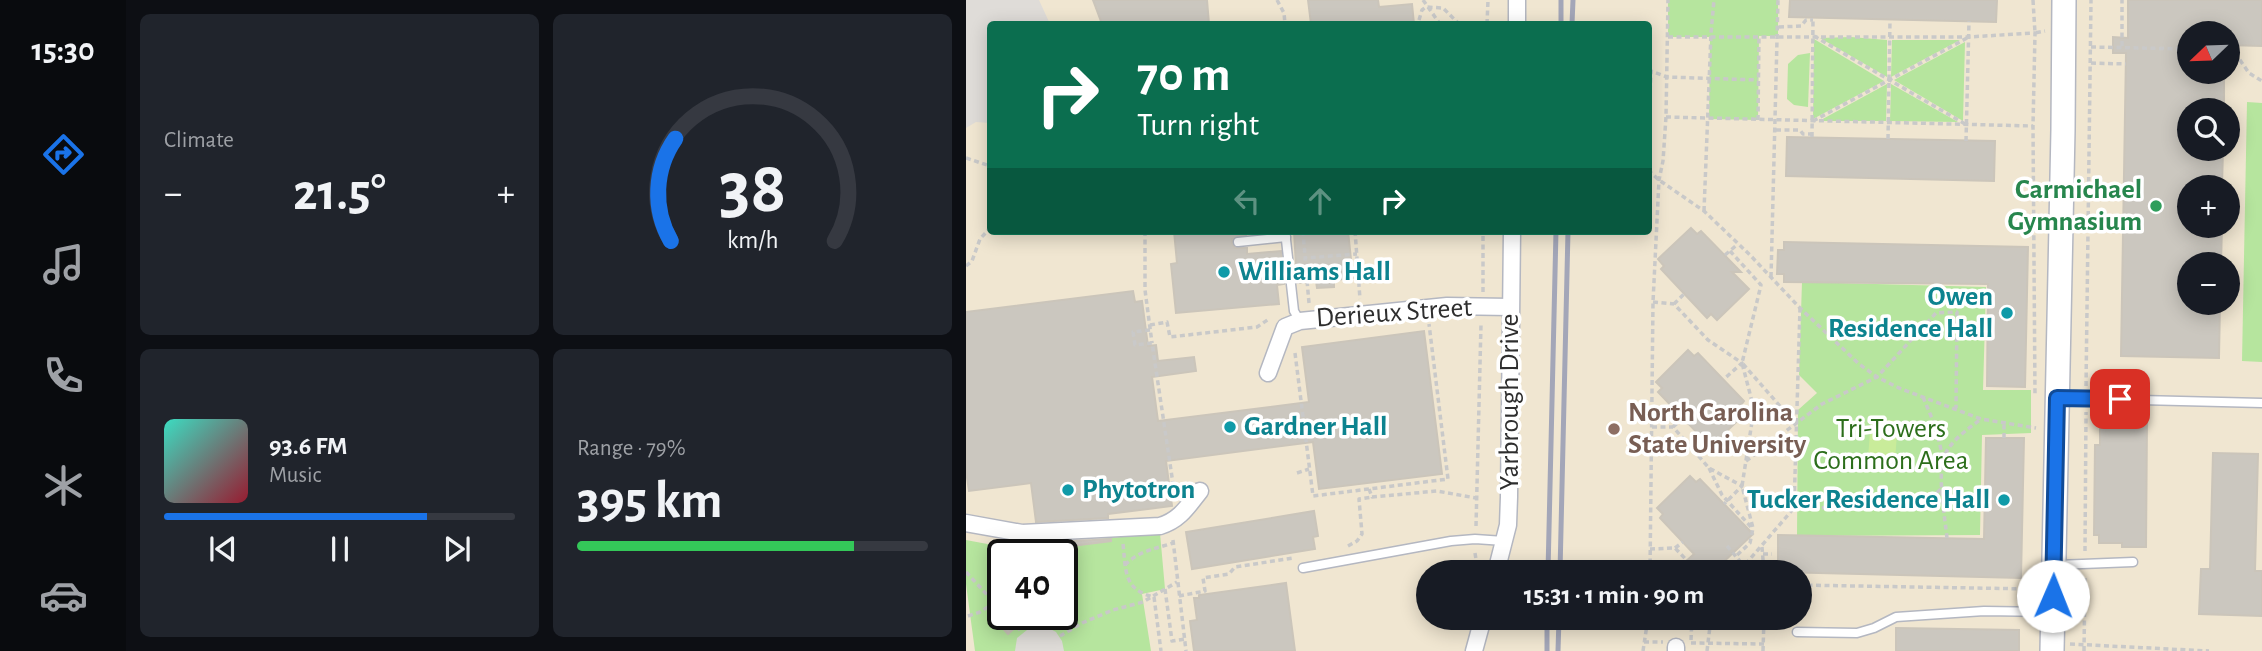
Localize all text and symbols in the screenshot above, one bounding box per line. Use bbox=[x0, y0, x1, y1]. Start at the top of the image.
north arrow bbox=[2177, 21, 2240, 84]
map controls bbox=[2177, 21, 2240, 315]
text: 15:30 bbox=[31, 34, 95, 66]
icon: right bbox=[1022, 49, 1113, 140]
text: 70 m bbox=[1137, 51, 1231, 100]
button: search bbox=[2177, 98, 2240, 161]
text: Turn right bbox=[1137, 109, 1259, 141]
text: Climate bbox=[164, 129, 234, 152]
icon: directions bbox=[39, 130, 88, 179]
text: 38 bbox=[719, 153, 786, 226]
text: 21.5° bbox=[293, 167, 386, 219]
text: − bbox=[164, 175, 182, 213]
text: + bbox=[497, 175, 515, 213]
button: + bbox=[2177, 175, 2240, 238]
place label: Carmichael Gymnasium bbox=[2007, 176, 2142, 236]
icon: left bbox=[1228, 182, 1266, 220]
icon: ahead bbox=[1301, 182, 1339, 220]
icon: right bbox=[1374, 182, 1412, 220]
marker: Carmichael Gymnasium bbox=[2148, 198, 2164, 214]
text: km/h bbox=[727, 227, 778, 252]
icon: music bbox=[39, 240, 88, 289]
button: − bbox=[2177, 252, 2240, 315]
place label: Williams Hall bbox=[1238, 258, 1391, 286]
marker: Williams Hall bbox=[1216, 264, 1232, 280]
place label: Owen Residence Hall bbox=[1828, 283, 1993, 343]
street label: Derieux Street bbox=[1315, 294, 1473, 332]
marker: Owen Residence Hall bbox=[1999, 305, 2015, 321]
street label: Yarbrough Drive bbox=[1496, 314, 1524, 490]
icon: phone bbox=[39, 351, 88, 400]
pin bbox=[2090, 369, 2150, 429]
icon: arrive bbox=[2101, 380, 2139, 418]
place label: North Carolina State University bbox=[1628, 399, 1807, 459]
place label: Gardner Hall bbox=[1244, 413, 1387, 441]
park label: Tri-Towers Common Area bbox=[1813, 415, 1969, 475]
marker: Gardner Hall bbox=[1222, 419, 1238, 435]
marker: North Carolina State University bbox=[1606, 421, 1622, 437]
text: 93.6 FM bbox=[269, 433, 348, 459]
text: Range · 79% bbox=[577, 437, 686, 460]
icon: climate bbox=[39, 461, 88, 510]
text: Music bbox=[269, 464, 321, 487]
text: 395 km bbox=[577, 475, 723, 527]
place label: Phytotron bbox=[1082, 476, 1195, 504]
marker: Phytotron bbox=[1060, 482, 1076, 498]
place label: Tucker Residence Hall bbox=[1747, 486, 1990, 514]
marker: Tucker Residence Hall bbox=[1996, 492, 2012, 508]
icon: previous bbox=[204, 530, 242, 568]
icon: pause bbox=[321, 530, 359, 568]
icon: next bbox=[438, 530, 476, 568]
speed limit sign: 40 bbox=[987, 539, 1078, 630]
position arrow bbox=[2016, 559, 2090, 633]
icon: car bbox=[39, 571, 88, 620]
text: 15:31 · 1 min · 90 m bbox=[1524, 582, 1704, 608]

